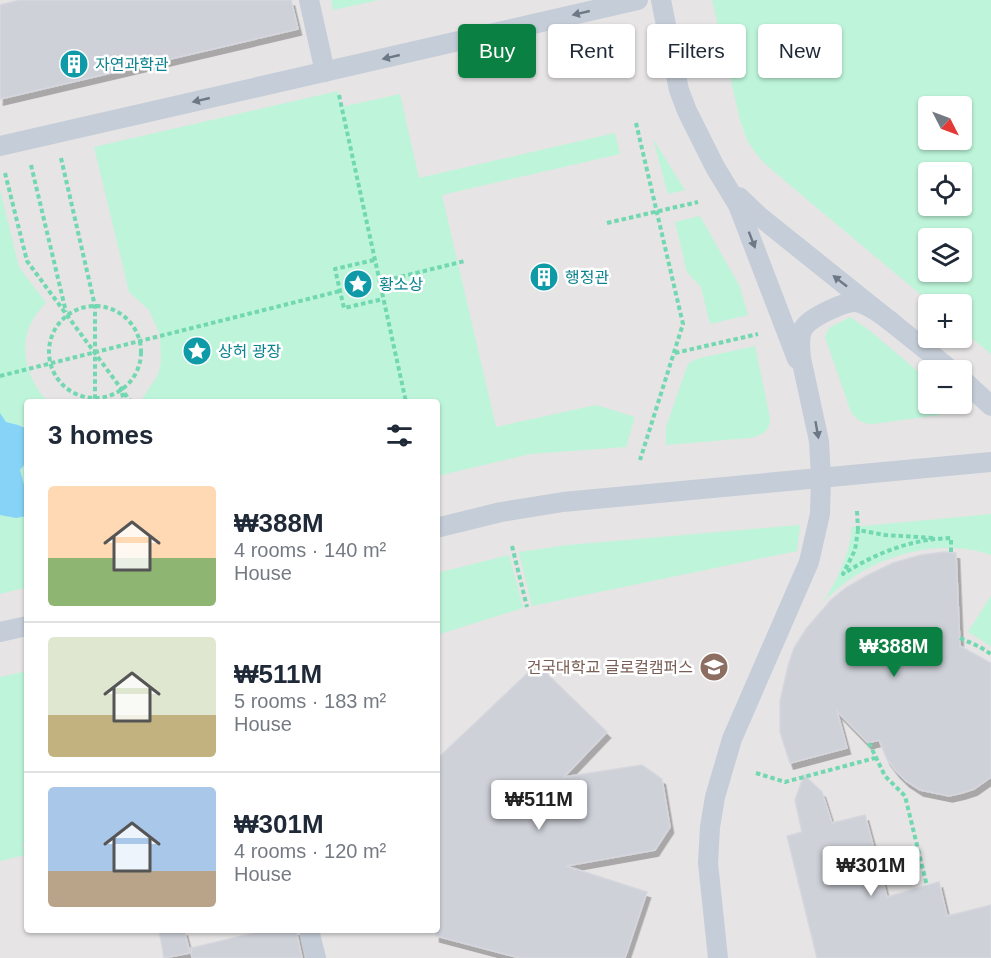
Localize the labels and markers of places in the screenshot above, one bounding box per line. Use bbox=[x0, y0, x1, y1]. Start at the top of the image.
building icon: 자연과학관 bbox=[58, 48, 90, 80]
place label: 자연과학관 bbox=[95, 56, 169, 73]
building icon: 행정관 bbox=[528, 261, 560, 293]
place icon: 황소상 bbox=[342, 268, 374, 300]
place label: 행정관 bbox=[565, 269, 609, 286]
place label: 황소상 bbox=[379, 276, 423, 293]
place icon: 상허 광장 bbox=[181, 335, 213, 367]
place label: 상허 광장 bbox=[218, 343, 282, 360]
pin: ₩388M bbox=[852, 627, 936, 678]
school or university icon: 건국대학교 글로컬캠퍼스 bbox=[698, 651, 730, 683]
place label: 건국대학교 글로컬캠퍼스 bbox=[527, 659, 693, 676]
pin: ₩511M bbox=[497, 780, 581, 831]
pin: ₩301M bbox=[829, 846, 913, 897]

